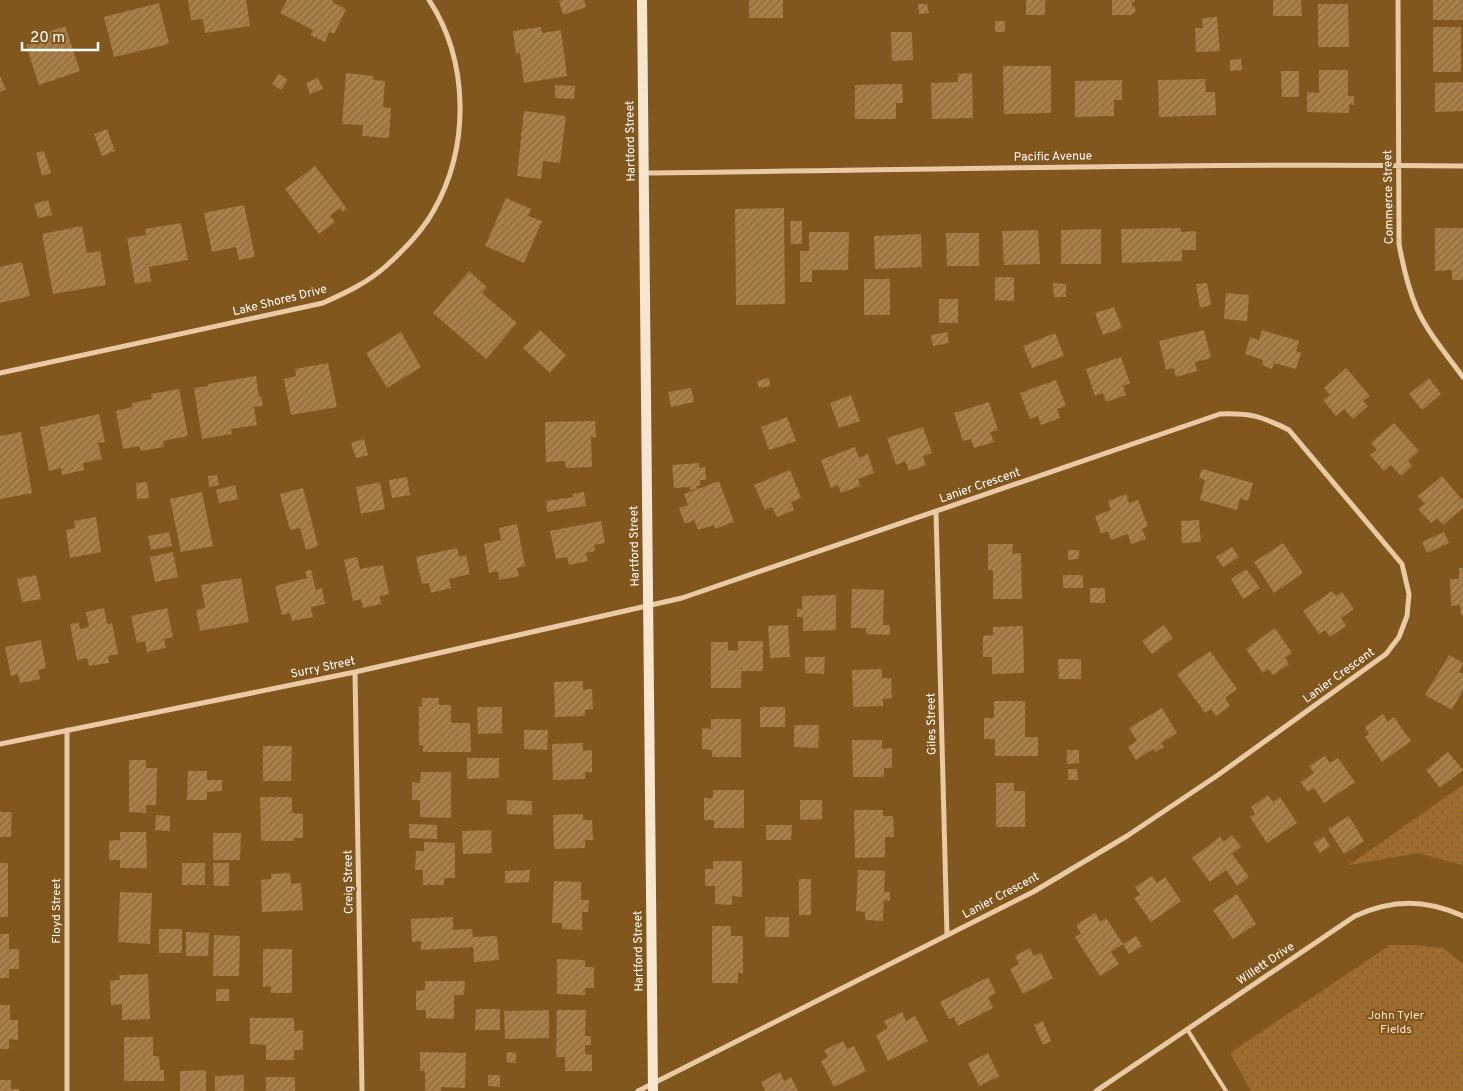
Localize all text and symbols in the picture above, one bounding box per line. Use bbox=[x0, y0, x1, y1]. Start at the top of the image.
scale bar bbox=[22, 20, 99, 52]
text: 20 m bbox=[30, 29, 65, 48]
street label: Hartford Street bbox=[622, 100, 640, 182]
street label: Pacific Avenue bbox=[1014, 148, 1092, 166]
street label: Commerce Street bbox=[1380, 150, 1398, 244]
street label: Lake Shores Drive bbox=[231, 282, 329, 320]
street label: Lanier Crescent bbox=[937, 465, 1023, 507]
street label: Hartford Street bbox=[626, 505, 644, 587]
street label: Lanier Crescent bbox=[1300, 645, 1378, 707]
street label: Surry Street bbox=[289, 653, 357, 683]
street label: Giles Street bbox=[923, 693, 941, 755]
street label: Creig Street bbox=[340, 850, 358, 914]
street label: Lanier Crescent bbox=[960, 869, 1042, 923]
street label: Floyd Street bbox=[49, 878, 65, 944]
street label: Hartford Street bbox=[630, 910, 648, 992]
street label: Willett Drive bbox=[1234, 939, 1298, 989]
park label: John Tyler Fields bbox=[1368, 1008, 1425, 1038]

